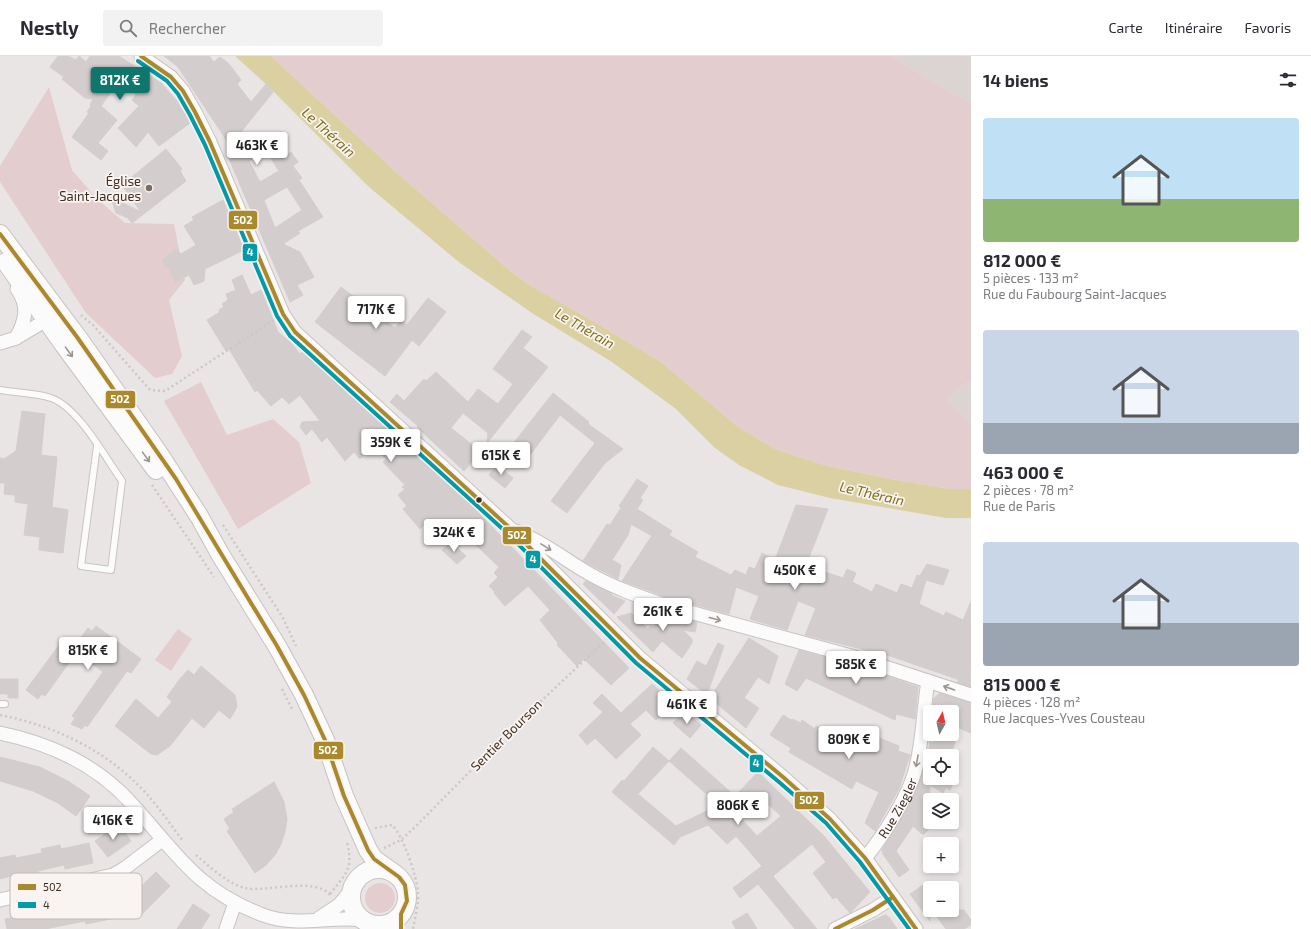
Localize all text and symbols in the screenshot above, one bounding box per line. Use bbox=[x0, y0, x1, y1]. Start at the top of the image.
search box bbox=[103, 10, 383, 46]
text: Nestly bbox=[20, 16, 79, 39]
icon: search bbox=[117, 17, 139, 39]
text: Rechercher bbox=[149, 19, 226, 37]
text: Carte bbox=[1109, 19, 1143, 36]
text: Itinéraire bbox=[1165, 19, 1223, 36]
text: Favoris bbox=[1245, 19, 1291, 36]
pin: 812K € bbox=[87, 67, 153, 101]
icon: filters bbox=[1277, 69, 1299, 91]
text: 14 biens bbox=[983, 70, 1048, 90]
text: 812K € bbox=[100, 72, 140, 88]
water label: Le Thérain bbox=[299, 104, 359, 160]
pin: 463K € bbox=[224, 132, 290, 166]
text: 463K € bbox=[236, 137, 278, 153]
icon: home bbox=[1105, 144, 1177, 216]
place label: Église Saint-Jacques bbox=[59, 172, 141, 204]
marker: Église Saint-Jacques bbox=[144, 183, 154, 193]
line badge: 502 bbox=[228, 210, 258, 230]
text: 502 bbox=[233, 213, 253, 226]
line badge: 4 bbox=[242, 243, 258, 262]
text: 4 bbox=[246, 245, 254, 258]
text: 812 000 € bbox=[983, 250, 1061, 270]
text: 5 pièces · 133 m² bbox=[983, 270, 1079, 286]
text: Rue du Faubourg Saint-Jacques bbox=[983, 286, 1167, 302]
pin: 717K € bbox=[343, 296, 409, 330]
text: 717K € bbox=[357, 301, 395, 317]
water label: Le Thérain bbox=[552, 304, 618, 352]
one-way arrow bbox=[65, 346, 73, 357]
icon: home bbox=[1105, 356, 1177, 428]
line badge: 502 bbox=[105, 390, 136, 409]
text: 502 bbox=[110, 392, 130, 405]
pin: 359K € bbox=[358, 429, 424, 463]
text: 359K € bbox=[370, 434, 412, 450]
pin: 615K € bbox=[468, 442, 534, 476]
text: 615K € bbox=[481, 447, 521, 463]
one-way arrow bbox=[142, 451, 150, 462]
text: 463 000 € bbox=[983, 462, 1064, 482]
water label: Le Thérain bbox=[838, 477, 906, 509]
text: 2 pièces · 78 m² bbox=[983, 482, 1074, 498]
unlabelled marker bbox=[474, 495, 484, 505]
text: Rue de Paris bbox=[983, 498, 1055, 514]
pin: 324K € bbox=[421, 519, 487, 553]
text: 324K € bbox=[433, 524, 475, 540]
line badge: 502 bbox=[502, 526, 532, 545]
text: 502 bbox=[507, 528, 527, 541]
one-way arrow bbox=[540, 542, 551, 551]
line badge: 4 bbox=[525, 550, 541, 569]
text: 4 bbox=[529, 552, 537, 565]
pin: 450K € bbox=[762, 557, 828, 591]
text: 450K € bbox=[774, 562, 816, 578]
icon: home bbox=[1105, 568, 1177, 640]
pin: 261K € bbox=[630, 598, 696, 632]
text: 261K € bbox=[643, 603, 683, 619]
one-way arrow bbox=[709, 616, 722, 623]
pin: 815K € bbox=[55, 637, 121, 671]
text: 815K € bbox=[68, 642, 108, 658]
pin: 585K € bbox=[823, 651, 889, 685]
text: 585K € bbox=[835, 656, 877, 672]
text: 815 000 € bbox=[983, 674, 1061, 694]
one-way arrow bbox=[943, 684, 956, 691]
pin: 461K € bbox=[654, 691, 720, 725]
text: 4 pièces · 128 m² bbox=[983, 694, 1080, 710]
street label: Sentier Bourson bbox=[467, 696, 545, 774]
text: 461K € bbox=[667, 696, 707, 712]
north arrow bbox=[923, 705, 959, 741]
map controls bbox=[923, 705, 959, 917]
text: Rue Jacques-Yves Cousteau bbox=[983, 710, 1145, 726]
pin: 809K € bbox=[816, 726, 882, 760]
text: 809K € bbox=[827, 731, 871, 747]
line badge: 502 bbox=[313, 741, 344, 760]
text: 502 bbox=[318, 743, 338, 756]
button: locate bbox=[923, 749, 959, 785]
line badge: 4 bbox=[749, 754, 764, 773]
one-way arrow bbox=[913, 754, 921, 767]
text: 4 bbox=[752, 756, 760, 769]
street label: Rue Ziegler bbox=[874, 776, 920, 841]
line badge: 502 bbox=[794, 791, 825, 810]
pin: 806K € bbox=[705, 792, 771, 826]
text: 502 bbox=[799, 793, 819, 806]
button: layers bbox=[923, 793, 959, 829]
text: 806K € bbox=[716, 797, 760, 813]
pin: 416K € bbox=[80, 807, 146, 841]
text: 416K € bbox=[93, 812, 133, 828]
button: + bbox=[923, 837, 959, 873]
legend bbox=[10, 873, 142, 919]
text: 502 bbox=[43, 880, 62, 893]
button: − bbox=[923, 881, 959, 917]
text: 4 bbox=[43, 898, 50, 911]

